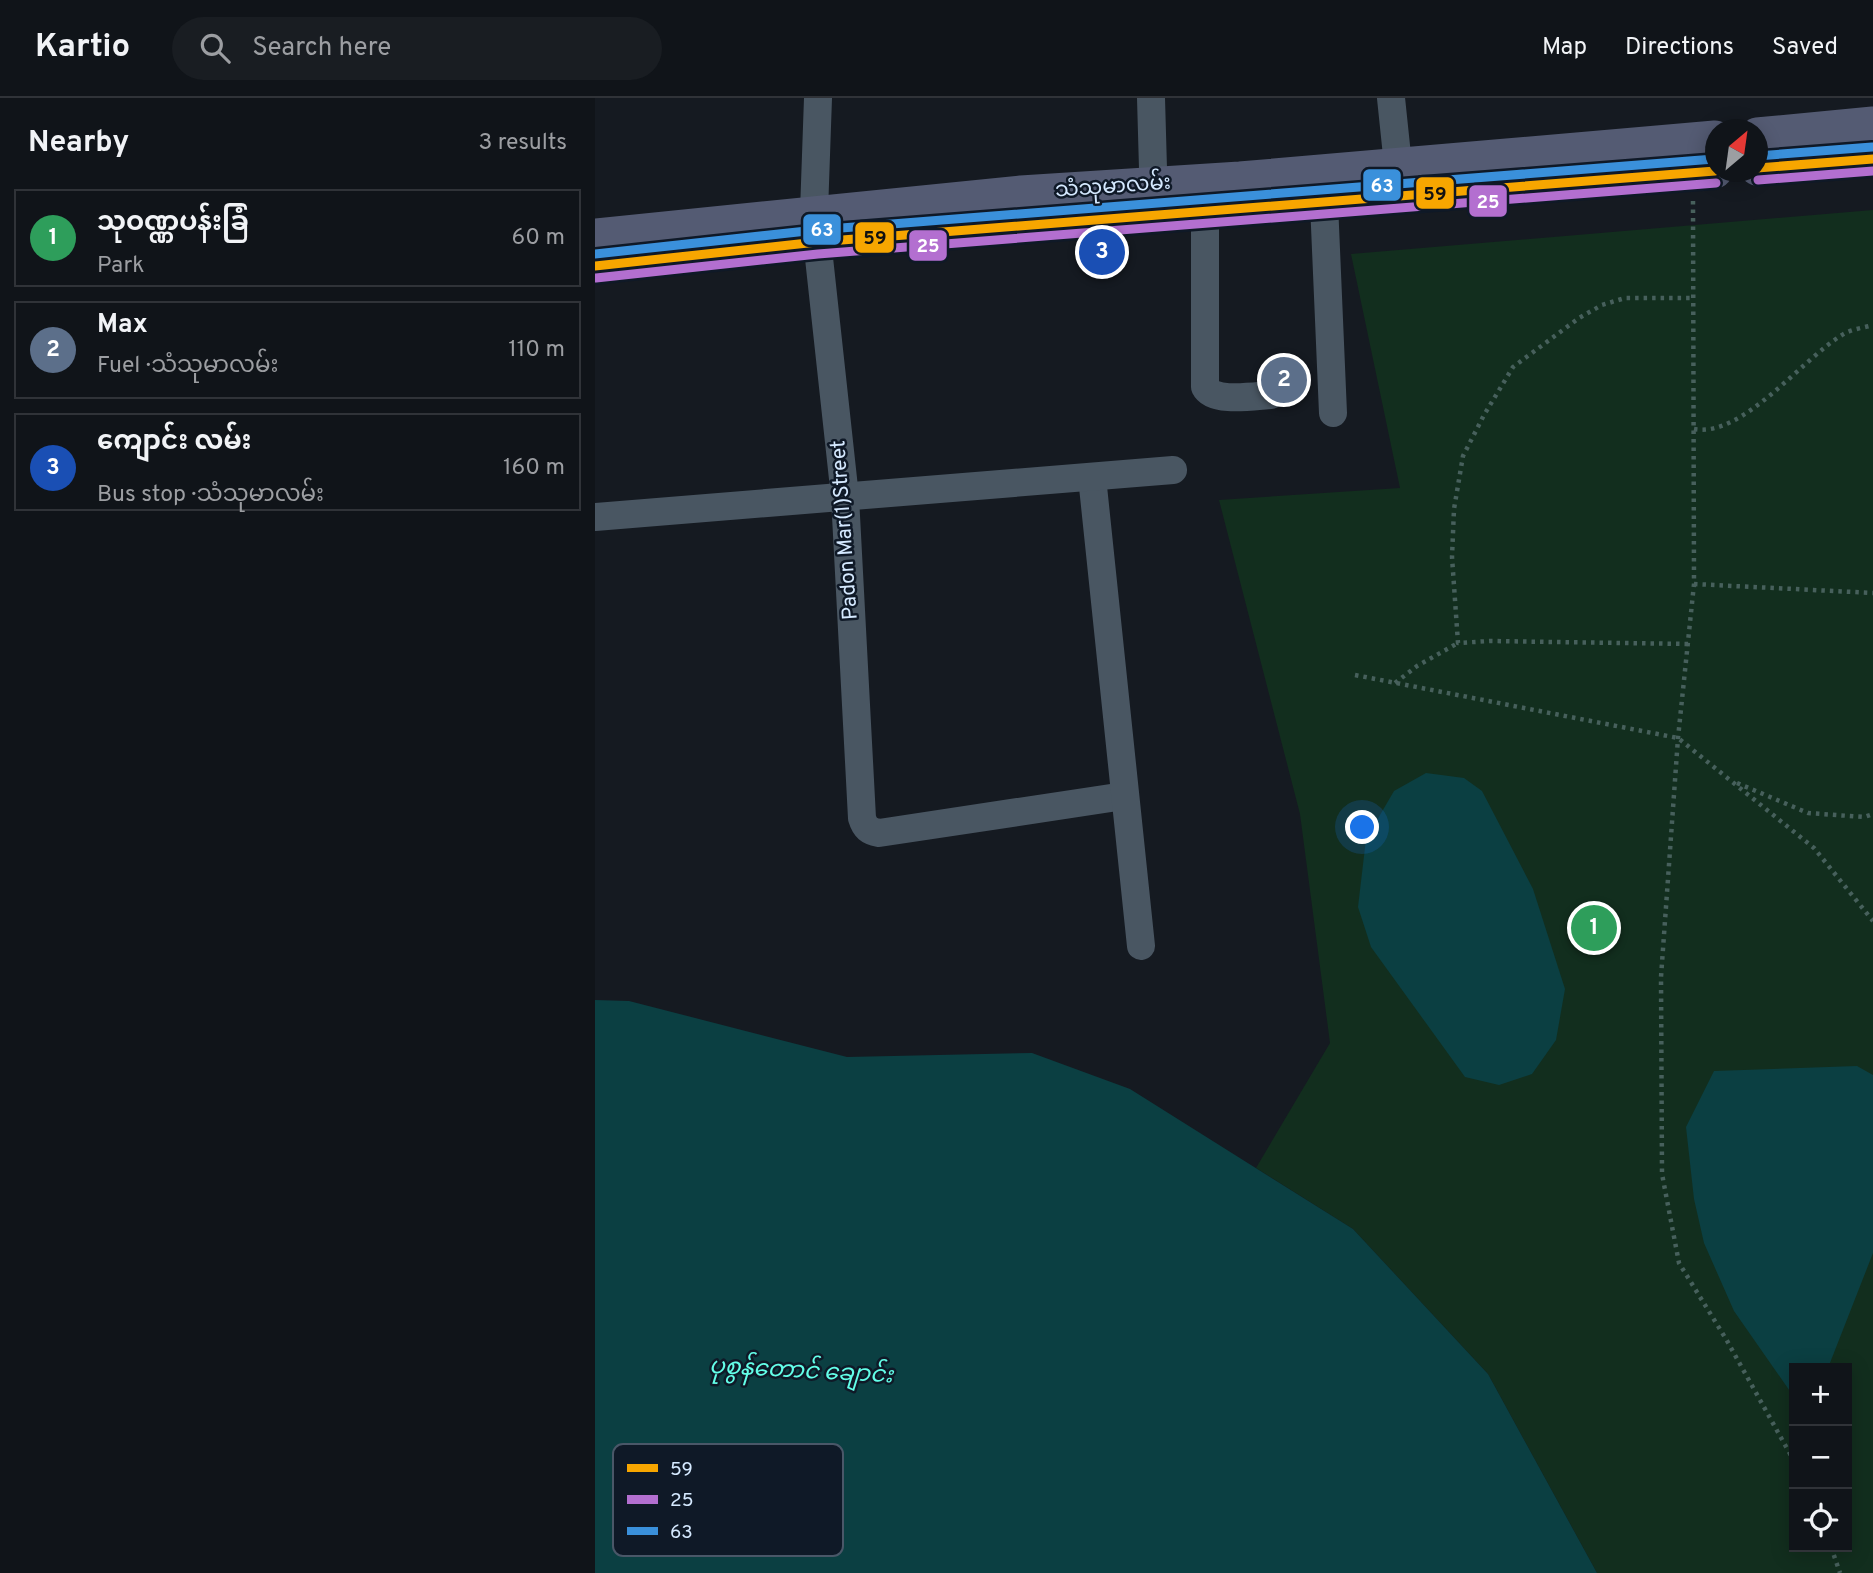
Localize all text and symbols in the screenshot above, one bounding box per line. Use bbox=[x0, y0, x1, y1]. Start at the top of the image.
search box bbox=[172, 17, 662, 80]
text: Kartio bbox=[35, 27, 130, 69]
icon: search bbox=[196, 29, 234, 67]
text: Search here bbox=[252, 32, 391, 65]
text: Map bbox=[1542, 33, 1587, 63]
text: Directions bbox=[1625, 33, 1734, 63]
text: Saved bbox=[1772, 33, 1838, 63]
north arrow bbox=[1705, 119, 1768, 182]
text: Nearby bbox=[28, 125, 129, 162]
text: 3 results bbox=[478, 129, 567, 158]
street label: သံသုမာလမ်း bbox=[1054, 165, 1172, 207]
line badge: 63 bbox=[1362, 168, 1402, 202]
text: 63 bbox=[1370, 175, 1394, 199]
line badge: 59 bbox=[1415, 176, 1455, 210]
text: 59 bbox=[1423, 183, 1447, 207]
line badge: 25 bbox=[1468, 184, 1508, 218]
text: 25 bbox=[1476, 191, 1500, 215]
text: သုဝဏ္ဏပန်းခြံ bbox=[97, 207, 249, 240]
line badge: 63 bbox=[802, 213, 842, 246]
text: 63 bbox=[810, 219, 834, 243]
line badge: 59 bbox=[854, 221, 895, 254]
text: 1 bbox=[48, 224, 58, 253]
text: 60 m bbox=[512, 224, 565, 253]
pin: 3 bbox=[1079, 226, 1125, 278]
text: 59 bbox=[863, 227, 887, 251]
line badge: 25 bbox=[908, 229, 948, 262]
text: 25 bbox=[916, 235, 940, 259]
text: Park bbox=[97, 252, 144, 281]
text: Max bbox=[97, 309, 148, 342]
text: 2 bbox=[46, 336, 60, 365]
text: 110 m bbox=[508, 336, 565, 365]
text: Fuel · သံသုမာလမ်း bbox=[97, 352, 278, 381]
pin: 2 bbox=[1261, 354, 1307, 406]
text: ကျောင်း လမ်း bbox=[97, 426, 252, 459]
street label: Padon Mar(1)Street bbox=[825, 439, 865, 621]
text: 3 bbox=[46, 454, 60, 483]
text: 160 m bbox=[503, 454, 565, 483]
text: Bus stop · သံသုမာလမ်း bbox=[97, 481, 324, 510]
your location bbox=[1345, 810, 1379, 844]
pin: 1 bbox=[1571, 902, 1617, 954]
water label: ပုစွန်တောင် ချောင်း bbox=[708, 1349, 896, 1393]
map controls bbox=[1789, 1363, 1852, 1552]
button: + bbox=[1789, 1363, 1852, 1426]
button: − bbox=[1789, 1426, 1852, 1489]
legend bbox=[613, 1444, 843, 1556]
text: 59 bbox=[670, 1458, 693, 1482]
text: 25 bbox=[670, 1489, 693, 1513]
button: locate bbox=[1789, 1489, 1852, 1552]
text: 63 bbox=[670, 1521, 693, 1545]

